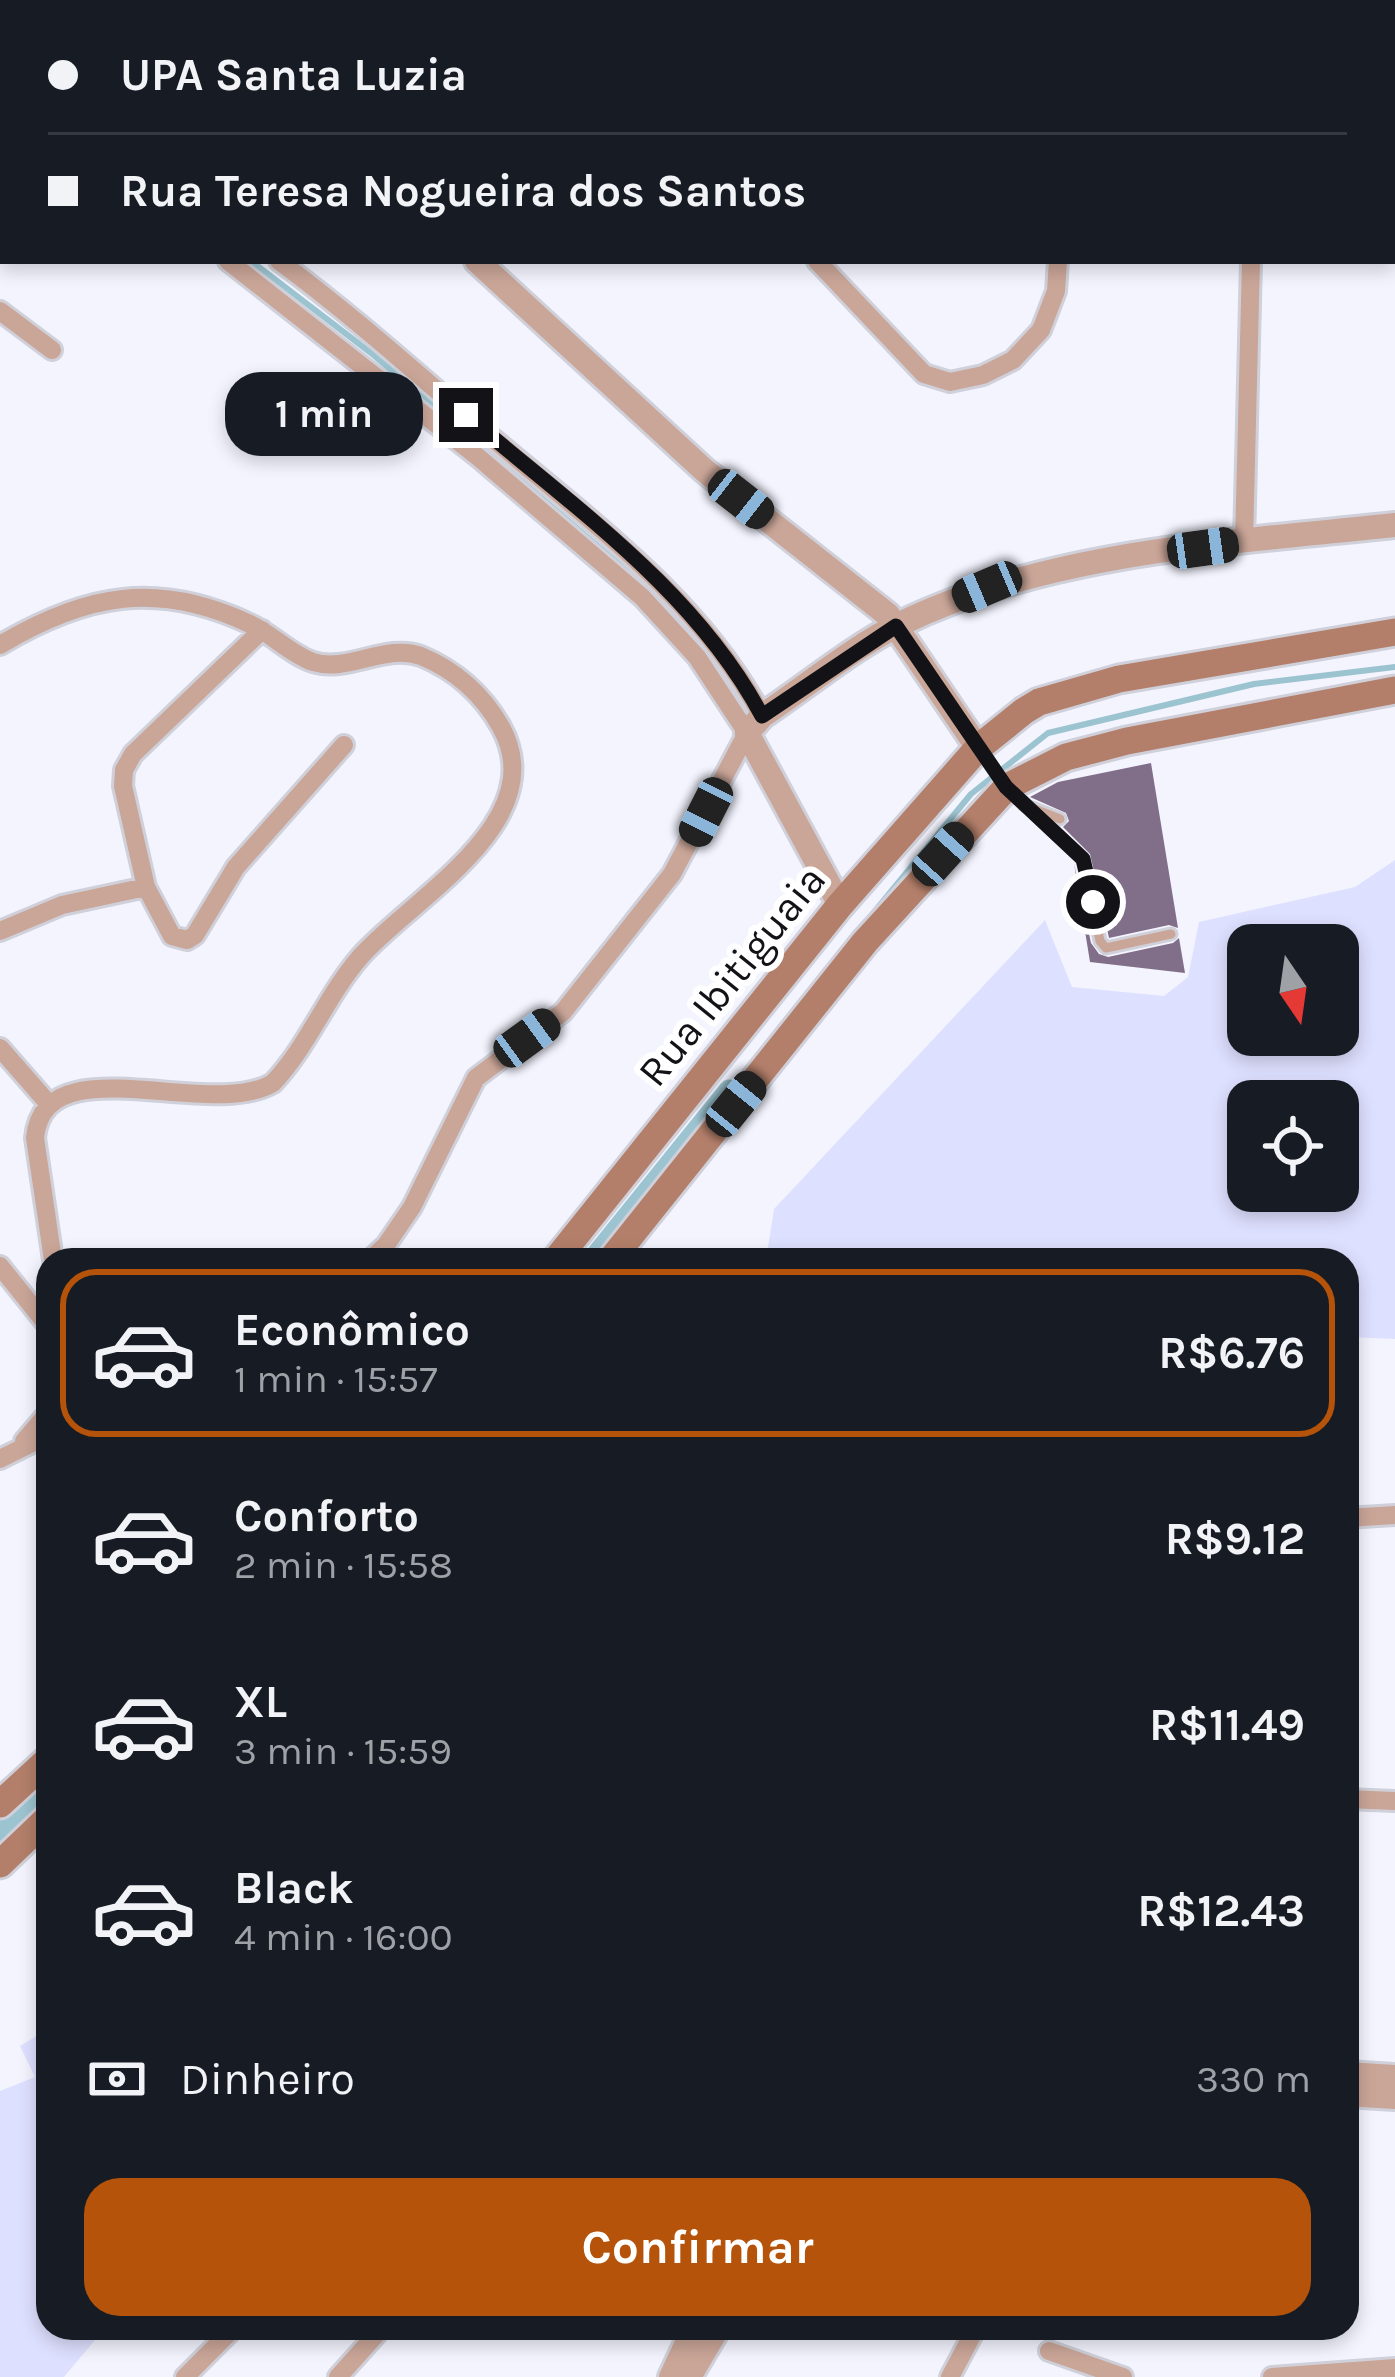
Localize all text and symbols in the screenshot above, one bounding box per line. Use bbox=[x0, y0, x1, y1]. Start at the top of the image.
text: UPA Santa Luzia bbox=[120, 49, 467, 101]
text: Rua Teresa Nogueira dos Santos bbox=[120, 165, 806, 217]
callout: 1 min bbox=[226, 373, 424, 457]
route end bbox=[439, 388, 493, 442]
text: 1 min bbox=[275, 391, 373, 437]
car bbox=[702, 463, 780, 535]
car bbox=[1165, 525, 1241, 571]
car bbox=[947, 556, 1027, 618]
car bbox=[674, 772, 738, 852]
car bbox=[906, 815, 980, 893]
street label: Rua Ibitiguaia bbox=[628, 855, 836, 1096]
route start bbox=[1066, 875, 1120, 929]
north arrow bbox=[1227, 924, 1359, 1056]
map controls bbox=[1227, 924, 1359, 1212]
car bbox=[487, 1002, 567, 1074]
car bbox=[699, 1065, 773, 1143]
button: locate bbox=[1227, 1080, 1359, 1212]
icon: car bbox=[90, 1299, 198, 1407]
text: Econômico bbox=[234, 1304, 470, 1356]
text: R$6.76 bbox=[1158, 1327, 1305, 1379]
text: 1 min · 15:57 bbox=[234, 1356, 438, 1402]
icon: car bbox=[90, 1485, 198, 1593]
text: Conforto bbox=[234, 1490, 419, 1542]
text: R$9.12 bbox=[1165, 1513, 1305, 1565]
text: 2 min · 15:58 bbox=[234, 1542, 453, 1588]
icon: car bbox=[90, 1671, 198, 1779]
text: XL bbox=[234, 1676, 287, 1728]
text: R$11.49 bbox=[1149, 1699, 1305, 1751]
text: 3 min · 15:59 bbox=[234, 1728, 452, 1774]
icon: car bbox=[90, 1857, 198, 1965]
text: Black bbox=[234, 1862, 354, 1914]
text: R$12.43 bbox=[1137, 1885, 1305, 1937]
text: 4 min · 16:00 bbox=[234, 1914, 453, 1960]
icon: cash bbox=[84, 2046, 150, 2112]
text: Dinheiro bbox=[180, 2053, 355, 2105]
text: 330 m bbox=[1196, 2056, 1311, 2102]
button: Confirmar bbox=[84, 2178, 1311, 2316]

